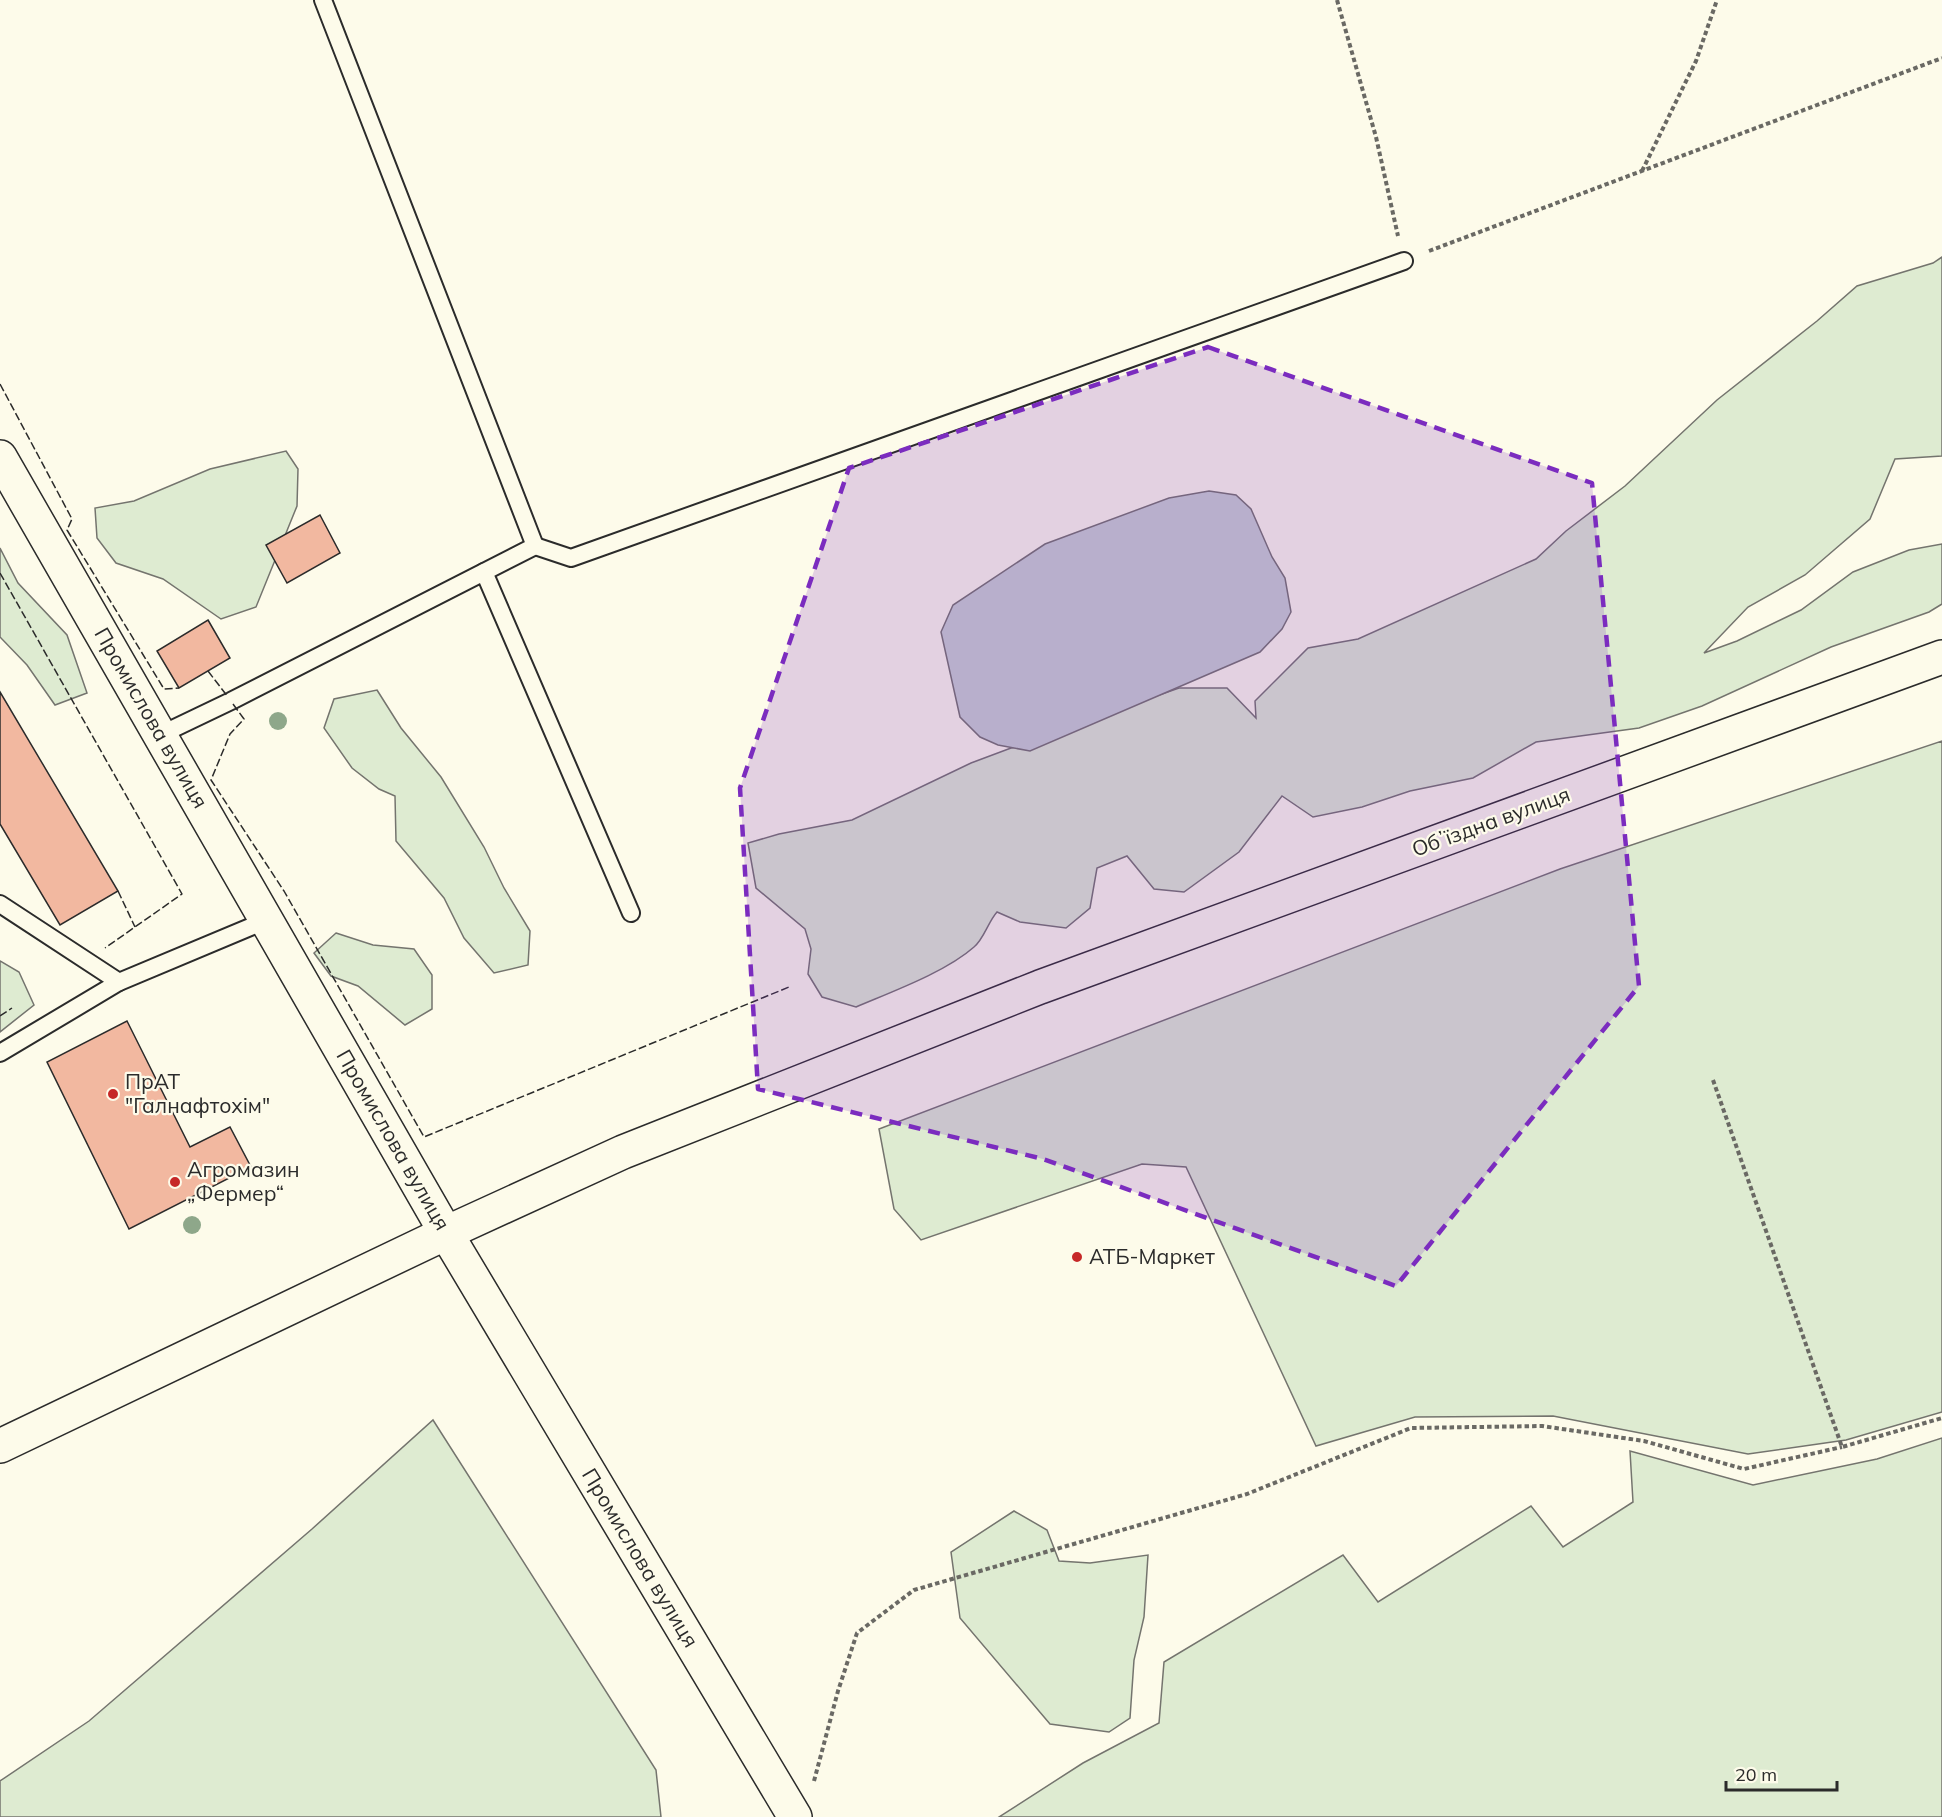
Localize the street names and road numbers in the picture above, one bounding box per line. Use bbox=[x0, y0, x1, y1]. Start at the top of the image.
street label: Промислова вулиця bbox=[89, 622, 214, 813]
street label: Обʼїздна вулиця bbox=[1408, 780, 1573, 862]
street label: Промислова вулиця bbox=[331, 1044, 456, 1235]
street label: Промислова вулиця bbox=[577, 1463, 705, 1652]

